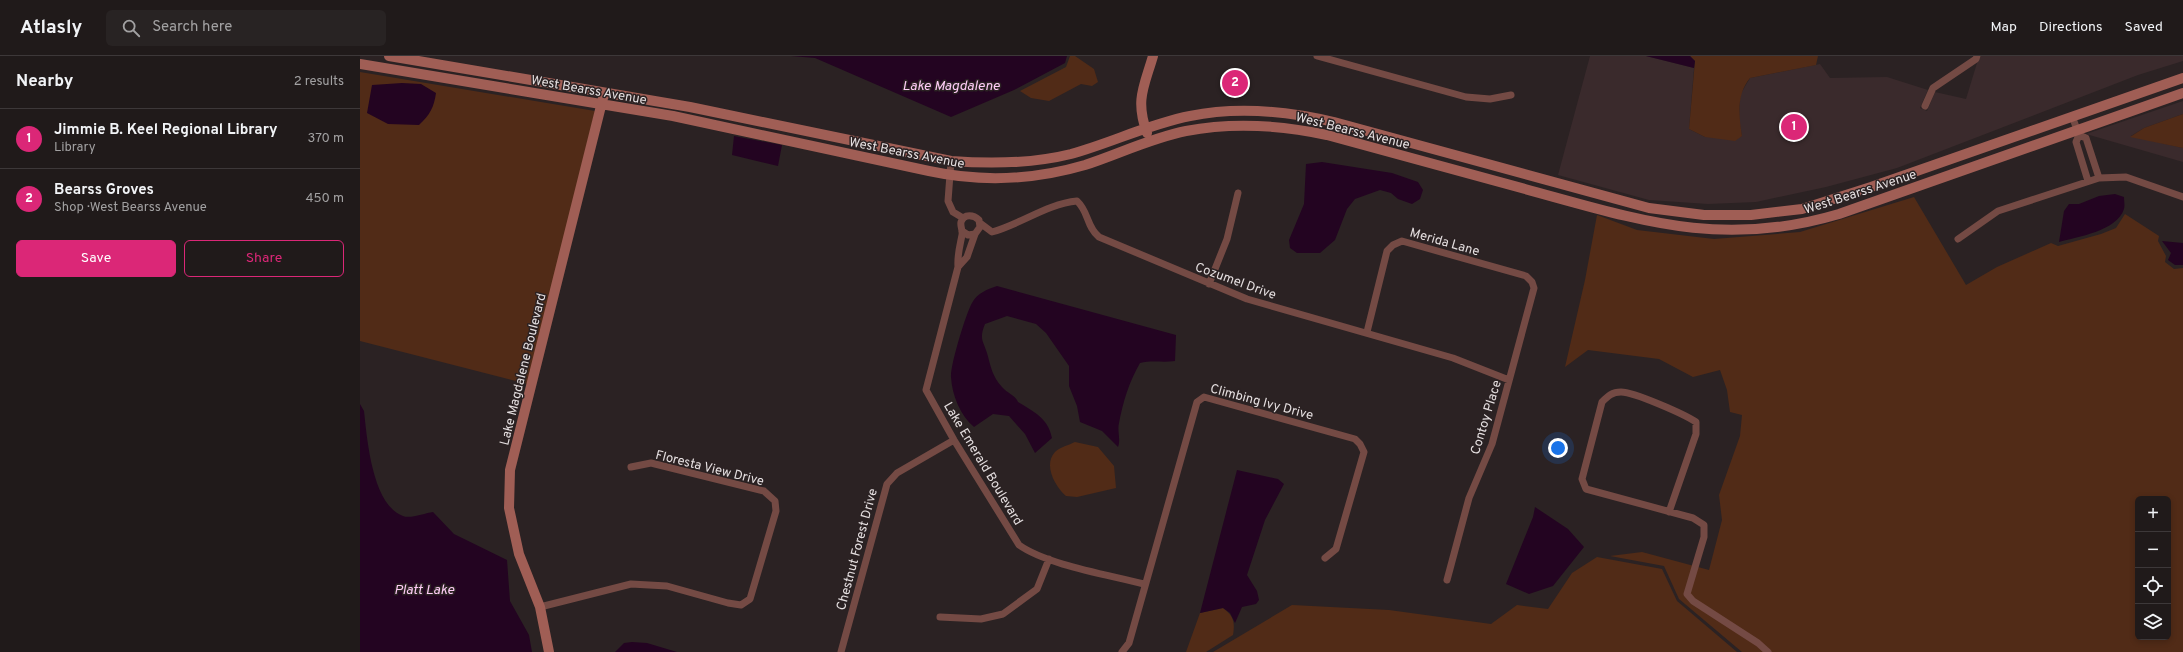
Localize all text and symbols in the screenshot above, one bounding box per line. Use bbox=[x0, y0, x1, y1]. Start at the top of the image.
search box bbox=[106, 10, 386, 46]
text: Atlasly bbox=[20, 16, 82, 40]
icon: search bbox=[120, 17, 142, 39]
text: Search here bbox=[152, 18, 232, 37]
text: Map bbox=[1991, 19, 2017, 36]
text: Directions bbox=[2039, 19, 2103, 36]
text: Saved bbox=[2125, 19, 2163, 36]
pin: 2 bbox=[1222, 68, 1248, 98]
text: Nearby bbox=[16, 71, 73, 93]
street label: West Bearss Avenue bbox=[530, 73, 648, 109]
text: 2 results bbox=[294, 74, 344, 90]
water label: Lake Magdalene bbox=[902, 78, 1001, 95]
street label: West Bearss Avenue bbox=[1294, 110, 1411, 154]
pin: 1 bbox=[1781, 112, 1807, 142]
text: Jimmie B. Keel Regional Library bbox=[54, 121, 278, 140]
text: 1 bbox=[26, 131, 32, 147]
text: 370 m bbox=[307, 131, 344, 147]
street label: West Bearss Avenue bbox=[848, 135, 966, 173]
text: Library bbox=[54, 140, 96, 156]
street label: West Bearss Avenue bbox=[1802, 167, 1919, 219]
text: Bearss Groves bbox=[54, 181, 154, 200]
text: 2 bbox=[25, 191, 33, 207]
text: 450 m bbox=[305, 191, 344, 207]
text: Shop · West Bearss Avenue bbox=[54, 200, 207, 216]
street label: Merida Lane bbox=[1408, 225, 1481, 261]
button: Save bbox=[16, 240, 176, 277]
button: Share bbox=[184, 240, 344, 277]
street label: Cozumel Drive bbox=[1193, 260, 1278, 304]
street label: Lake Magdalene Boulevard bbox=[497, 292, 551, 447]
street label: Contoy Place bbox=[1468, 378, 1506, 457]
street label: Climbing Ivy Drive bbox=[1208, 381, 1315, 424]
street label: Lake Emerald Boulevard bbox=[939, 400, 1025, 529]
your location bbox=[1548, 438, 1568, 458]
street label: Floresta View Drive bbox=[654, 448, 766, 490]
street label: Chestnut Forest Drive bbox=[834, 487, 882, 612]
map controls bbox=[2135, 496, 2171, 640]
button: + bbox=[2135, 496, 2171, 532]
button: − bbox=[2135, 532, 2171, 568]
button: locate bbox=[2135, 568, 2171, 604]
water label: Platt Lake bbox=[394, 582, 455, 599]
button: layers bbox=[2135, 604, 2171, 640]

